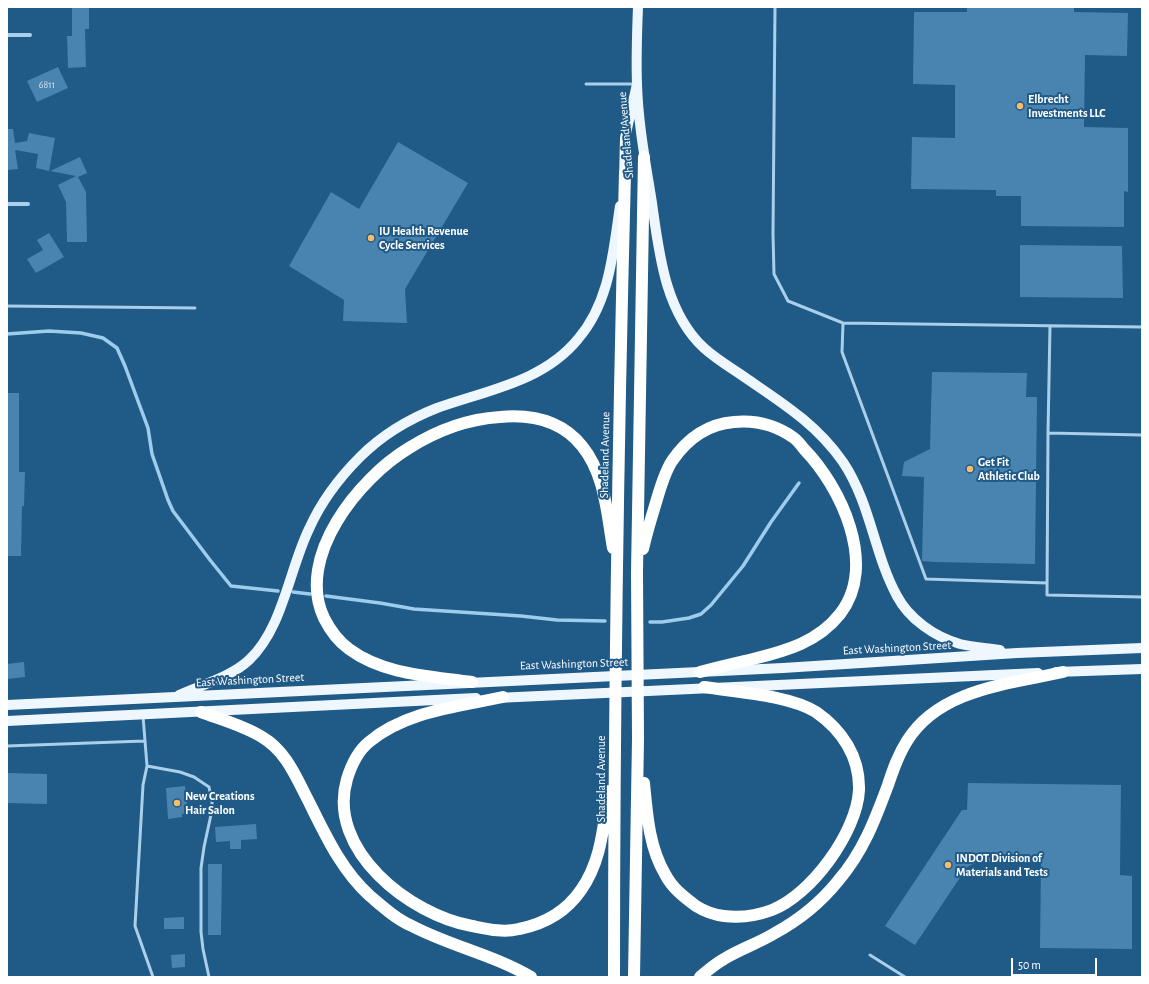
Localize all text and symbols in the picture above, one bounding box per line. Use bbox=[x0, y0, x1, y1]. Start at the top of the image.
house number: 6811 bbox=[39, 79, 55, 91]
street label: Shadeland Avenue bbox=[615, 91, 637, 179]
place label: Elbrecht Investments LLC bbox=[1028, 92, 1106, 120]
marker: Elbrecht Investments LLC bbox=[1015, 101, 1025, 111]
place label: IU Health Revenue Cycle Services bbox=[379, 224, 468, 252]
marker: IU Health Revenue Cycle Services bbox=[366, 233, 376, 243]
street label: Shadeland Avenue bbox=[597, 411, 613, 499]
place label: Get Fit Athletic Club bbox=[978, 455, 1040, 483]
marker: Get Fit Athletic Club bbox=[965, 464, 975, 474]
street label: East Washington Street bbox=[842, 638, 952, 658]
street label: East Washington Street bbox=[520, 655, 628, 673]
street label: East Washington Street bbox=[195, 670, 305, 690]
street label: Shadeland Avenue bbox=[594, 736, 608, 822]
place label: New Creations Hair Salon bbox=[185, 789, 255, 817]
marker: New Creations Hair Salon bbox=[172, 798, 182, 808]
place label: INDOT Division of Materials and Tests bbox=[956, 851, 1048, 879]
marker: INDOT Division of Materials and Tests bbox=[943, 860, 953, 870]
scale bar bbox=[1013, 950, 1099, 976]
text: 50 m bbox=[1018, 959, 1041, 971]

